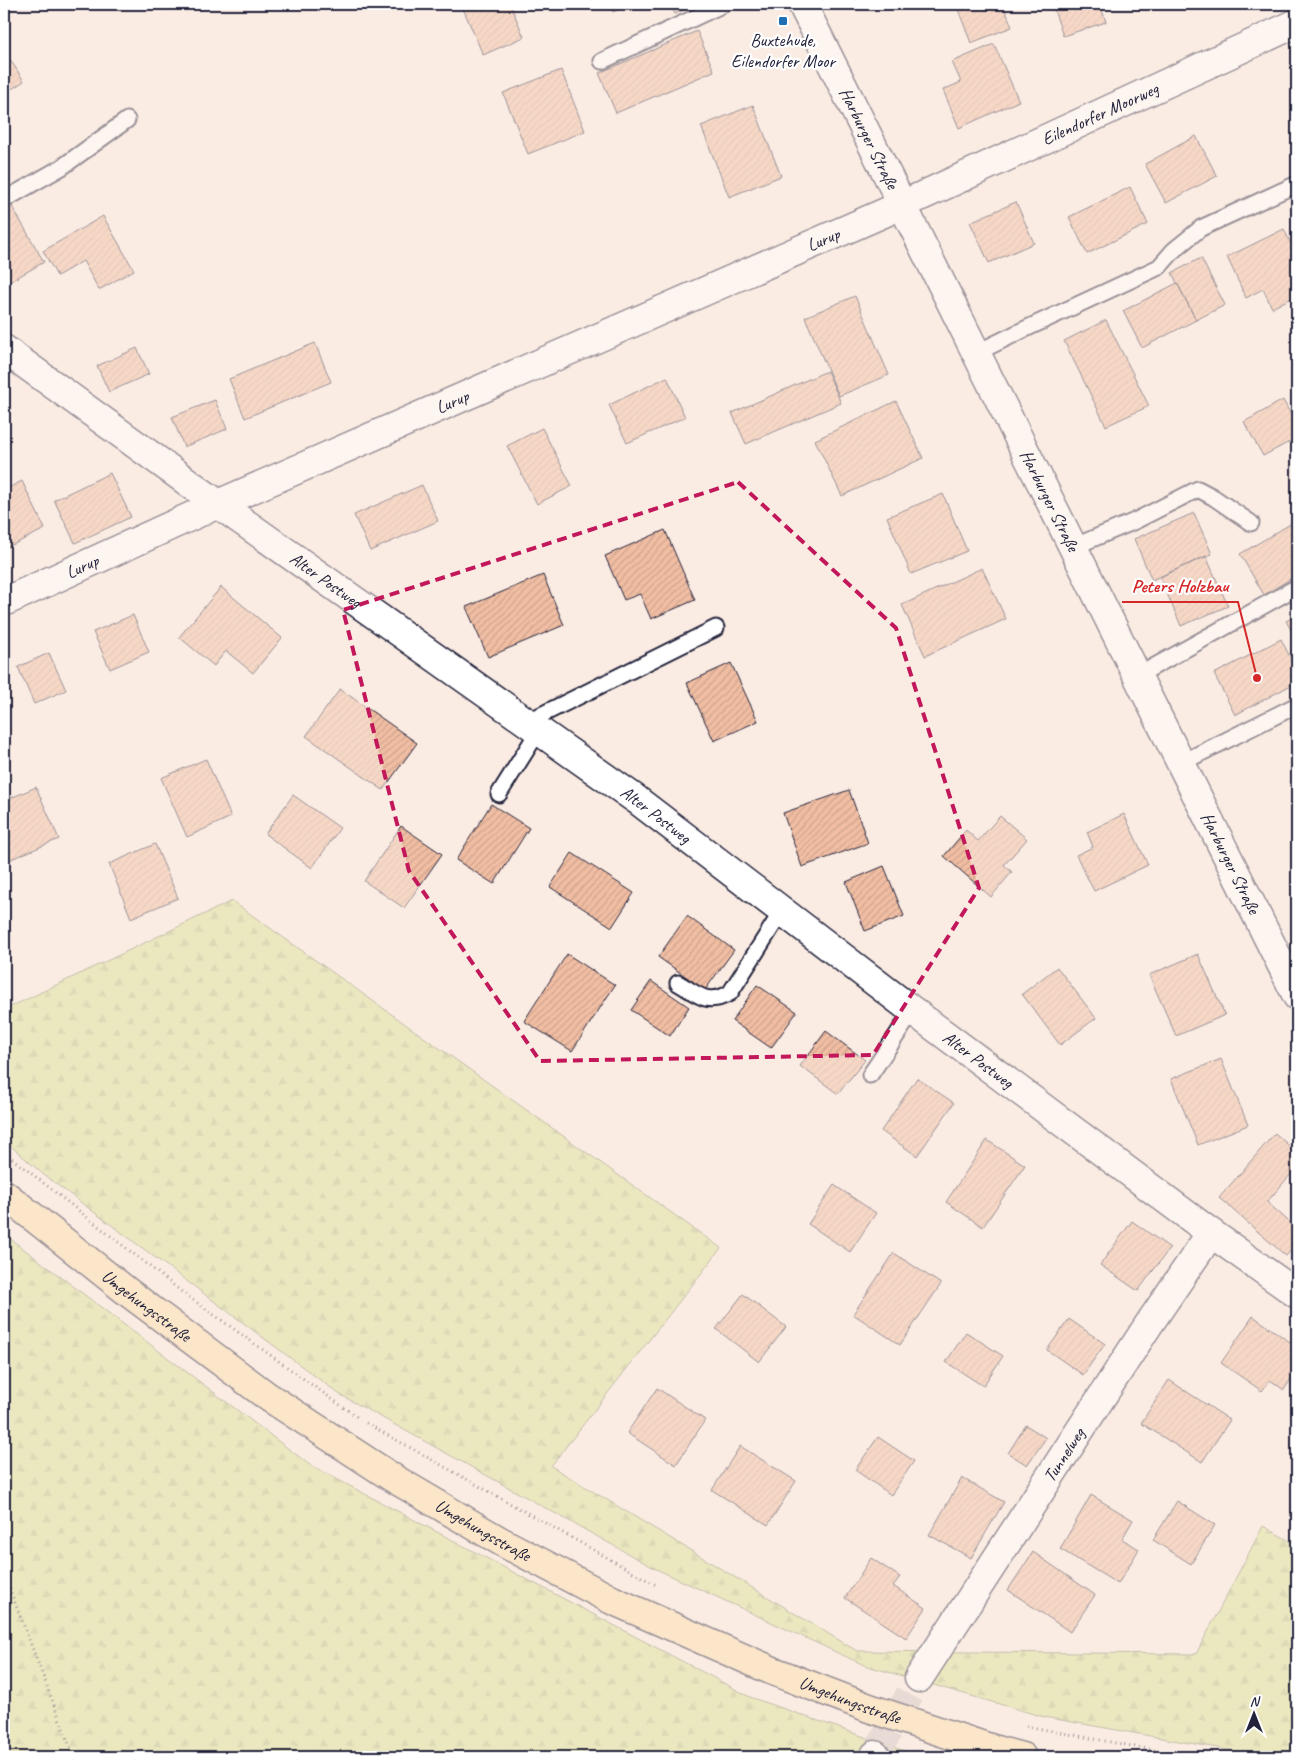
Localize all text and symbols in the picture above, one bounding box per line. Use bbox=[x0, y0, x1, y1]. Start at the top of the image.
marker: Buxtehude, Eilendorfer Moor bbox=[777, 15, 789, 27]
place label: Buxtehude, Eilendorfer Moor bbox=[731, 29, 837, 72]
street label: Eilendorfer Moorweg bbox=[1039, 77, 1163, 150]
street label: Harburger Straße bbox=[834, 84, 904, 194]
street label: Lurup bbox=[804, 222, 844, 256]
street label: Lurup bbox=[432, 384, 473, 418]
street label: Harburger Straße bbox=[1015, 446, 1085, 556]
street label: Alter Postweg bbox=[286, 547, 367, 614]
street label: Lurup bbox=[62, 549, 103, 583]
callout: Peters Holzbau bbox=[1122, 568, 1238, 602]
text: Peters Holzbau bbox=[1132, 574, 1230, 598]
street label: Alter Postweg bbox=[616, 781, 697, 849]
street label: Harburger Straße bbox=[1196, 809, 1266, 918]
street label: Alter Postweg bbox=[939, 1026, 1019, 1094]
street label: Umgehungsstraße bbox=[97, 1265, 196, 1347]
street label: Tunnelweg bbox=[1038, 1422, 1090, 1486]
street label: Umgehungsstraße bbox=[431, 1494, 535, 1567]
street label: Umgehungsstraße bbox=[796, 1671, 905, 1729]
north arrow bbox=[1228, 1688, 1278, 1738]
text: N bbox=[1250, 1693, 1261, 1710]

